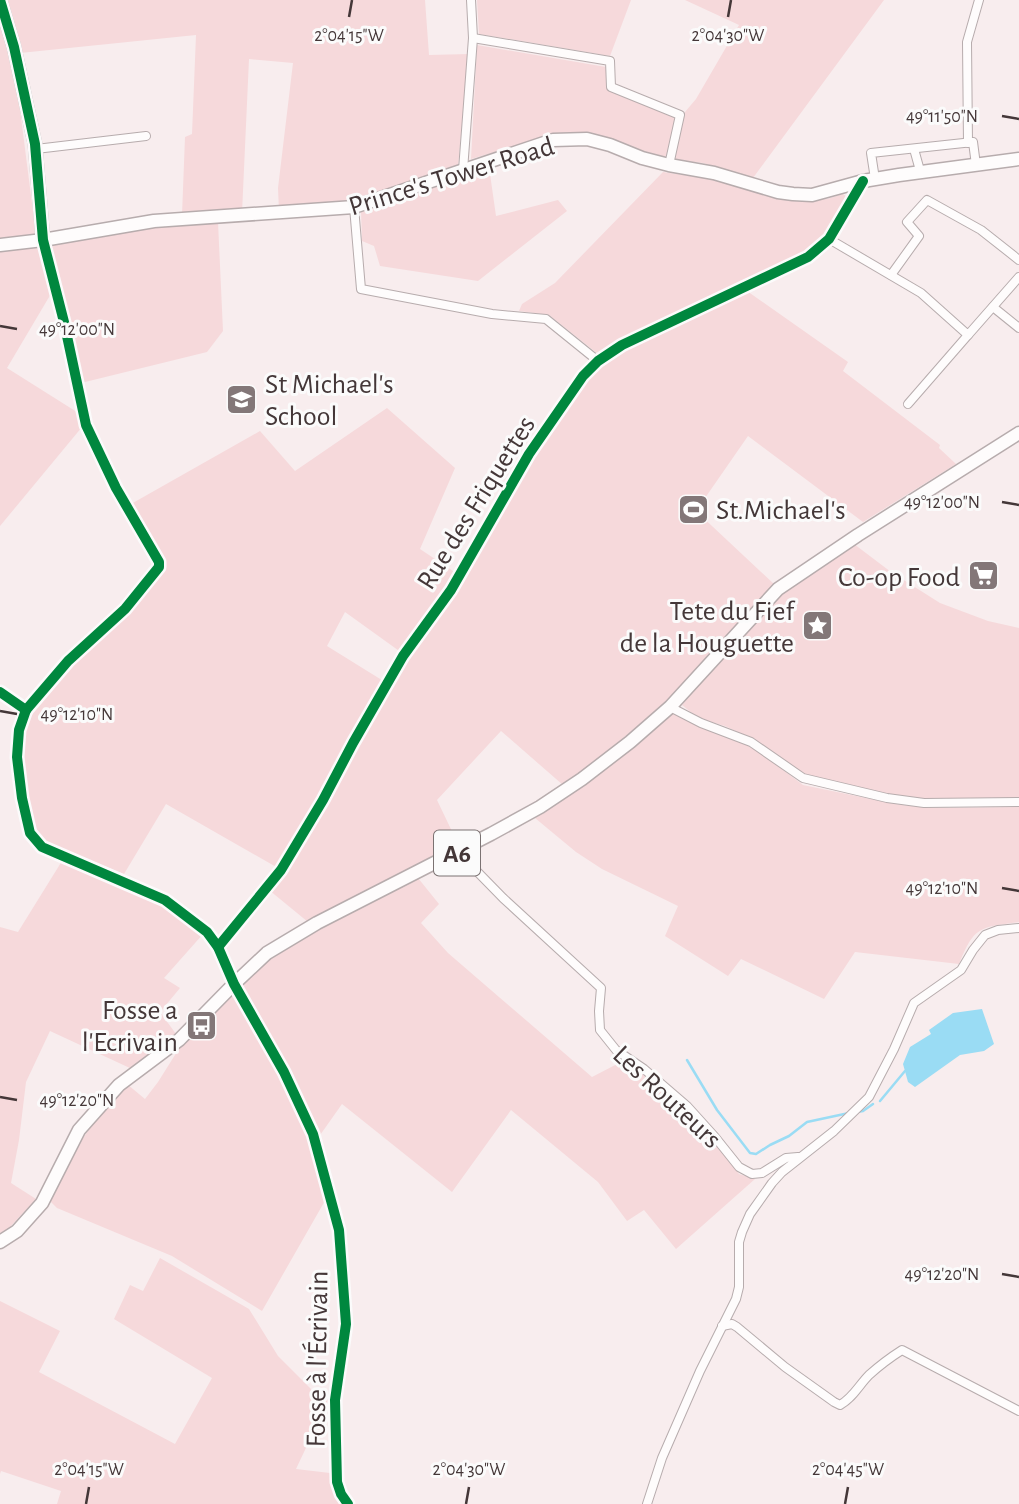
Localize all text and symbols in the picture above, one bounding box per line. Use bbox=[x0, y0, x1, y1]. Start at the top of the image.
text: 2°04'15"W bbox=[314, 27, 384, 45]
text: 2°04'30"W bbox=[692, 27, 764, 45]
text: 49°11'50"N bbox=[906, 108, 978, 126]
street label: Prince's Tower Road bbox=[346, 132, 558, 221]
text: 49°12'00"N bbox=[39, 321, 115, 339]
place label: St Michael's School bbox=[265, 371, 394, 431]
school or university icon: St Michael's School bbox=[225, 382, 259, 416]
street label: Rue des Friquettes bbox=[412, 412, 541, 595]
sports icon: St.Michael's bbox=[676, 492, 710, 526]
text: 49°12'00"N bbox=[904, 494, 980, 512]
place label: St.Michael's bbox=[716, 497, 846, 525]
supermarket icon: Co-op Food bbox=[966, 559, 1000, 593]
place label: Co-op Food bbox=[838, 564, 960, 592]
place label: Tete du Fief de la Houguette bbox=[620, 598, 796, 658]
place icon: Tete du Fief de la Houguette bbox=[800, 609, 834, 643]
text: 49°12'10"N bbox=[41, 706, 113, 724]
road number: A6 bbox=[434, 831, 480, 876]
text: 49°12'10"N bbox=[906, 880, 978, 898]
place label: Fosse a l'Ecrivain bbox=[82, 997, 178, 1057]
bus stop icon: Fosse a l'Ecrivain bbox=[184, 1008, 218, 1042]
street label: Les Routeurs bbox=[607, 1041, 726, 1154]
text: 49°12'20"N bbox=[40, 1092, 114, 1110]
text: 49°12'20"N bbox=[905, 1266, 979, 1284]
street label: Fosse à l'Écrivain bbox=[299, 1270, 334, 1448]
text: 2°04'15"W bbox=[54, 1461, 124, 1479]
text: 2°04'30"W bbox=[433, 1461, 505, 1479]
text: 2°04'45"W bbox=[812, 1461, 884, 1479]

